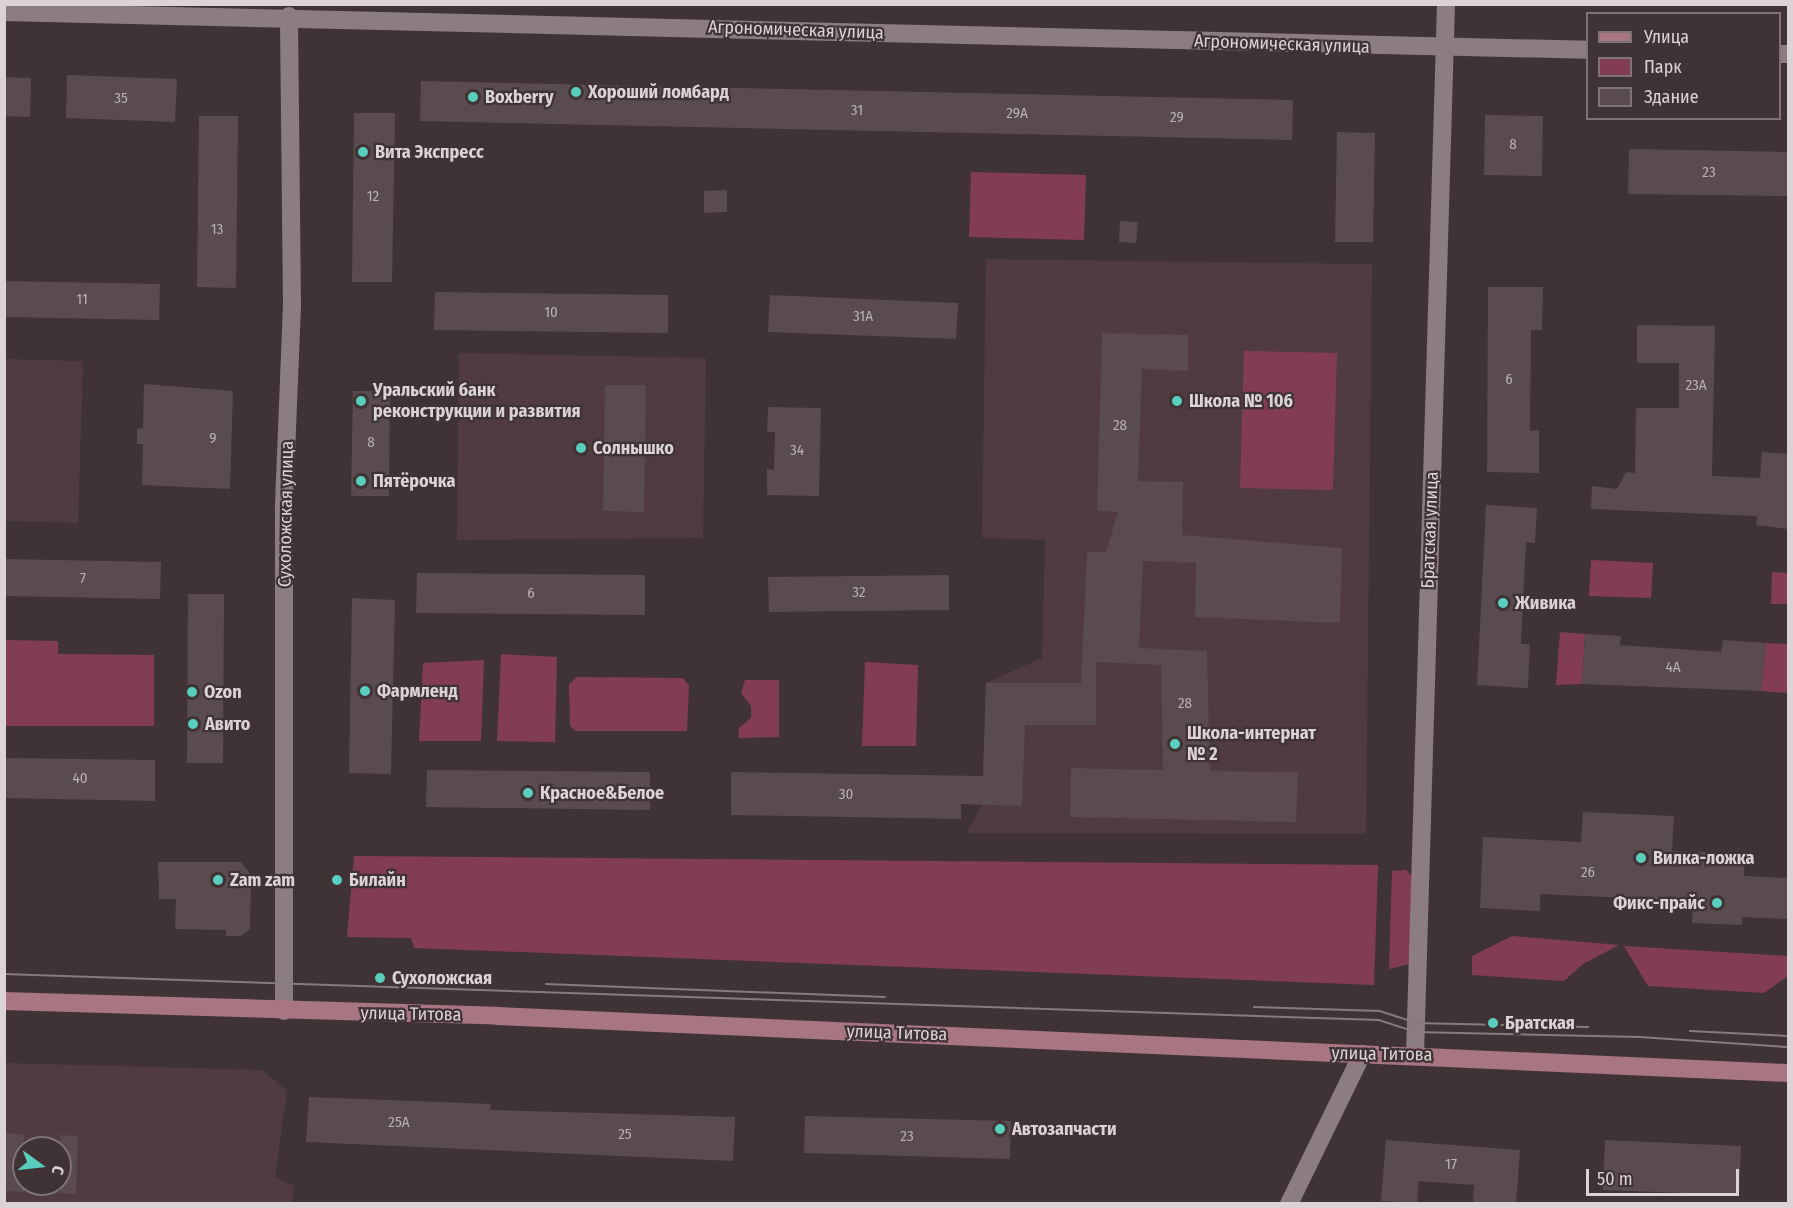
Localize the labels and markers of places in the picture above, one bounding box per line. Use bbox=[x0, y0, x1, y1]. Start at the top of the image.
place label: Хороший ломбард bbox=[588, 81, 729, 103]
marker: Хороший ломбард bbox=[569, 85, 583, 99]
place label: Boxberry bbox=[485, 86, 554, 108]
marker: Boxberry bbox=[466, 90, 480, 104]
place label: Вита Экспресс bbox=[375, 141, 484, 163]
marker: Вита Экспресс bbox=[356, 145, 370, 159]
place label: Уральский банк реконструкции и развития bbox=[373, 380, 581, 422]
place label: Школа № 106 bbox=[1189, 390, 1293, 412]
marker: Уральский банк реконструкции и развития bbox=[354, 394, 368, 408]
marker: Школа № 106 bbox=[1170, 394, 1184, 408]
place label: Солнышко bbox=[593, 437, 674, 459]
marker: Солнышко bbox=[574, 441, 588, 455]
place label: Пятёрочка bbox=[373, 470, 455, 492]
marker: Пятёрочка bbox=[354, 474, 368, 488]
place label: Живика bbox=[1515, 592, 1576, 614]
marker: Живика bbox=[1496, 596, 1510, 610]
place label: Фармленд bbox=[377, 680, 458, 702]
place label: Ozon bbox=[204, 681, 242, 703]
marker: Фармленд bbox=[358, 684, 372, 698]
marker: Ozon bbox=[185, 685, 199, 699]
place label: Авито bbox=[205, 713, 250, 735]
marker: Авито bbox=[186, 717, 200, 731]
place label: Школа-интернат № 2 bbox=[1187, 723, 1316, 766]
marker: Школа-интернат № 2 bbox=[1168, 737, 1182, 751]
place label: Красное&Белое bbox=[540, 782, 664, 804]
marker: Красное&Белое bbox=[521, 786, 535, 800]
place label: Вилка-ложка bbox=[1653, 847, 1755, 869]
marker: Вилка-ложка bbox=[1634, 851, 1648, 865]
place label: Zam zam bbox=[230, 869, 295, 891]
place label: Билайн bbox=[349, 869, 406, 891]
marker: Zam zam bbox=[211, 873, 225, 887]
marker: Билайн bbox=[330, 873, 344, 887]
place label: Фикс-прайс bbox=[1613, 892, 1705, 914]
marker: Фикс-прайс bbox=[1710, 896, 1724, 910]
place label: Сухоложская bbox=[392, 967, 492, 989]
marker: Сухоложская bbox=[373, 971, 387, 985]
place label: Братская bbox=[1505, 1012, 1575, 1034]
marker: Братская bbox=[1486, 1016, 1500, 1030]
place label: Автозапчасти bbox=[1012, 1118, 1117, 1140]
marker: Автозапчасти bbox=[993, 1122, 1007, 1136]

